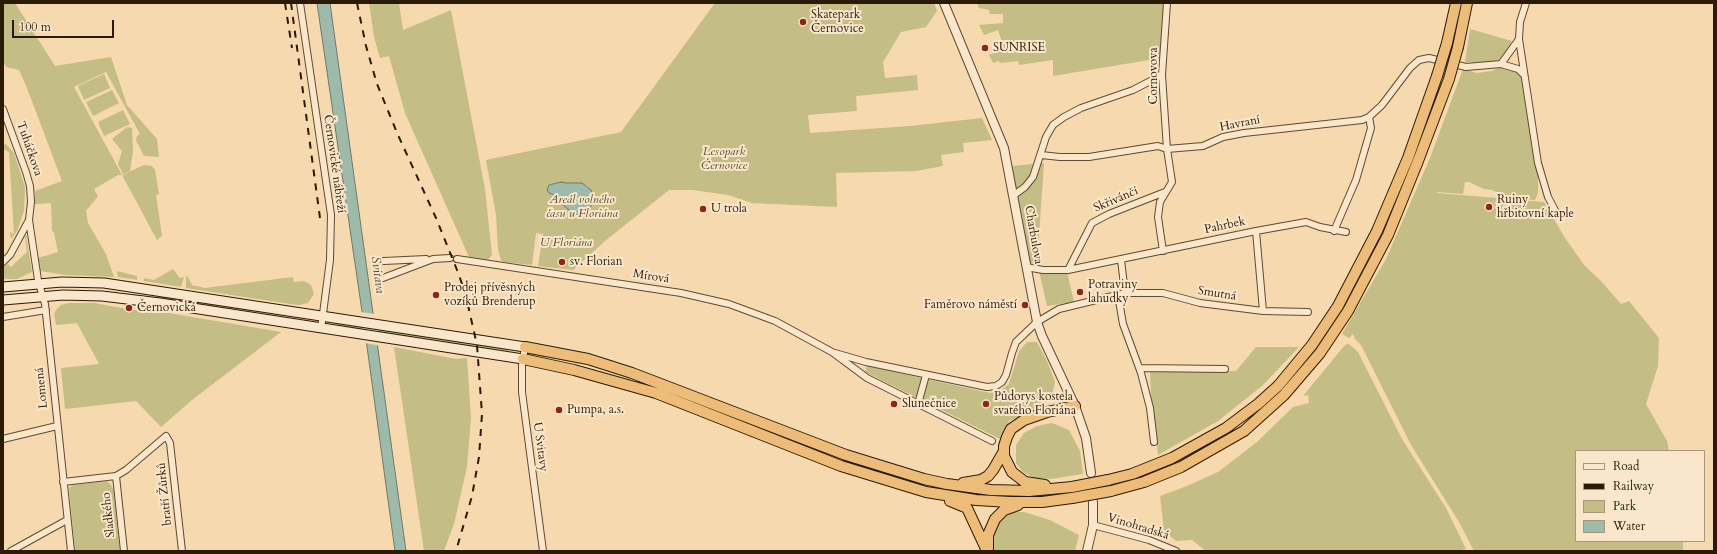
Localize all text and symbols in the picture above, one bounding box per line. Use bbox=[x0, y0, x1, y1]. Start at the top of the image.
place label: Skatepark Černovice bbox=[811, 8, 864, 36]
scale bar bbox=[14, 12, 116, 38]
marker: Skatepark Černovice bbox=[798, 17, 808, 27]
text: 100 m bbox=[19, 19, 51, 35]
place label: SUNRISE bbox=[993, 41, 1045, 55]
marker: SUNRISE bbox=[980, 43, 990, 53]
street label: Cornovova bbox=[1147, 47, 1161, 105]
street label: Havraní bbox=[1218, 113, 1262, 135]
street label: Černovické nábřeží bbox=[320, 114, 348, 214]
street label: Tuháčkova bbox=[13, 120, 45, 178]
park label: Lesopark Černovice bbox=[701, 145, 747, 173]
street label: Skřivánčí bbox=[1092, 184, 1140, 216]
park label: Areál volného času u Floriána bbox=[546, 193, 618, 221]
place label: Ruiny hřbitovní kaple bbox=[1497, 193, 1574, 221]
place label: U trola bbox=[711, 202, 747, 216]
marker: Ruiny hřbitovní kaple bbox=[1484, 202, 1494, 212]
marker: U trola bbox=[698, 204, 708, 214]
street label: Charbulova bbox=[1021, 205, 1045, 265]
street label: Pahrbek bbox=[1203, 215, 1247, 237]
park label: U Floriána bbox=[540, 236, 592, 250]
place label: sv. Florian bbox=[570, 255, 622, 269]
water label: Svitava bbox=[367, 256, 387, 294]
marker: sv. Florian bbox=[557, 257, 567, 267]
street label: Mírová bbox=[632, 267, 670, 287]
place label: Potraviny lahudky bbox=[1088, 278, 1138, 306]
place label: Prodej přívěsných vozíků Brenderup bbox=[444, 281, 536, 309]
street label: Smutná bbox=[1197, 284, 1237, 304]
marker: Potraviny lahudky bbox=[1075, 287, 1085, 297]
marker: Prodej přívěsných vozíků Brenderup bbox=[431, 290, 441, 300]
place label: Faměrovo náměstí bbox=[924, 298, 1017, 312]
marker: Faměrovo náměstí bbox=[1020, 300, 1030, 310]
place label: Černovická bbox=[137, 301, 196, 315]
marker: Černovická bbox=[124, 303, 134, 313]
street label: Lomená bbox=[33, 367, 51, 409]
place label: Půdorys kostela svatého Floriána bbox=[994, 390, 1076, 418]
place label: Slunečnice bbox=[902, 397, 957, 411]
marker: Slunečnice bbox=[889, 399, 899, 409]
marker: Půdorys kostela svatého Floriána bbox=[981, 399, 991, 409]
place label: Pumpa, a.s. bbox=[567, 403, 624, 417]
marker: Pumpa, a.s. bbox=[554, 405, 564, 415]
street label: U Svitavy bbox=[529, 421, 551, 473]
legend bbox=[1575, 450, 1705, 542]
text: Road bbox=[1613, 458, 1639, 474]
street label: bratří Žůrků bbox=[155, 462, 175, 526]
text: Railway bbox=[1613, 478, 1654, 494]
street label: Sladkého bbox=[99, 492, 119, 538]
text: Park bbox=[1613, 498, 1636, 514]
street label: Vinohradská bbox=[1105, 511, 1171, 543]
text: Water bbox=[1613, 518, 1645, 534]

